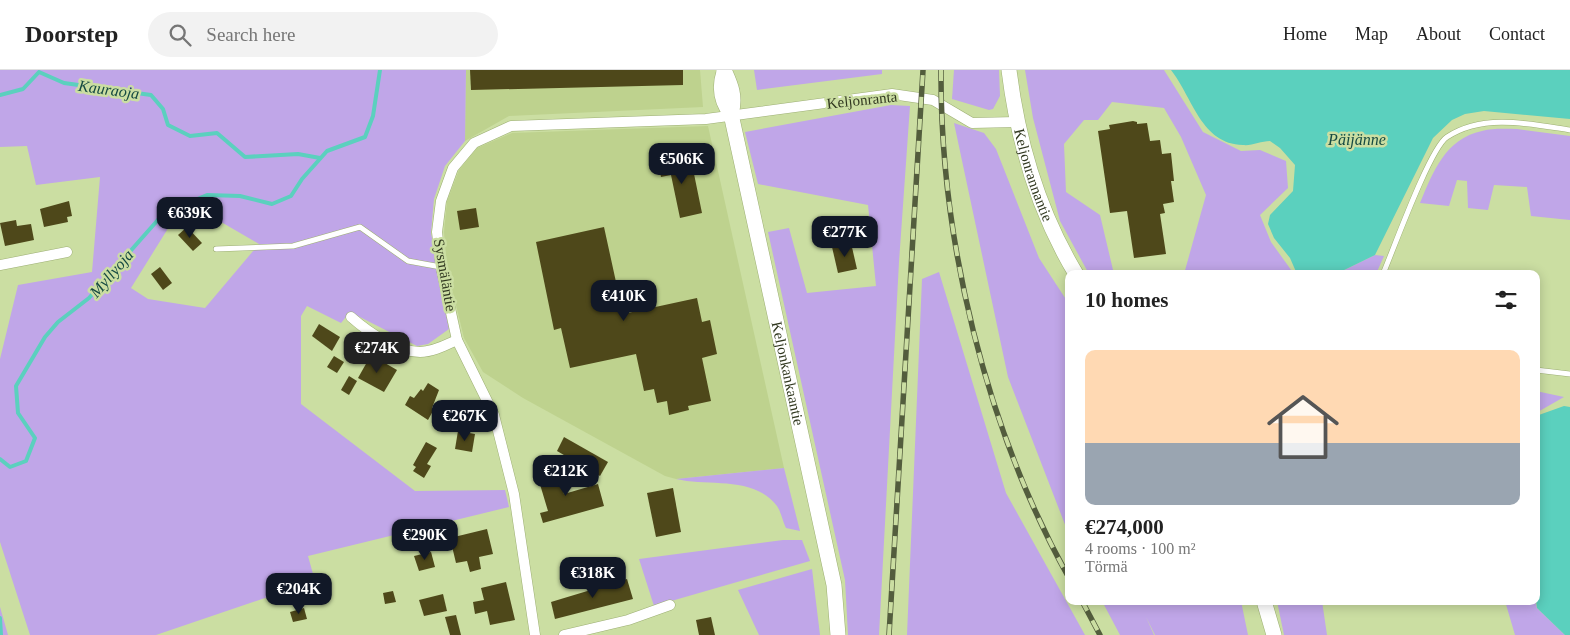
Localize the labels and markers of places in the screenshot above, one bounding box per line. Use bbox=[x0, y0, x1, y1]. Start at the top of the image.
pin: €506K bbox=[647, 142, 717, 185]
pin: €639K bbox=[155, 196, 225, 239]
pin: €277K bbox=[810, 216, 880, 258]
pin: €410K bbox=[589, 280, 659, 322]
pin: €274K bbox=[342, 332, 412, 374]
pin: €267K bbox=[430, 400, 500, 442]
pin: €212K bbox=[531, 454, 601, 497]
pin: €290K bbox=[390, 518, 460, 561]
pin: €318K bbox=[558, 556, 628, 599]
pin: €204K bbox=[264, 572, 334, 615]

